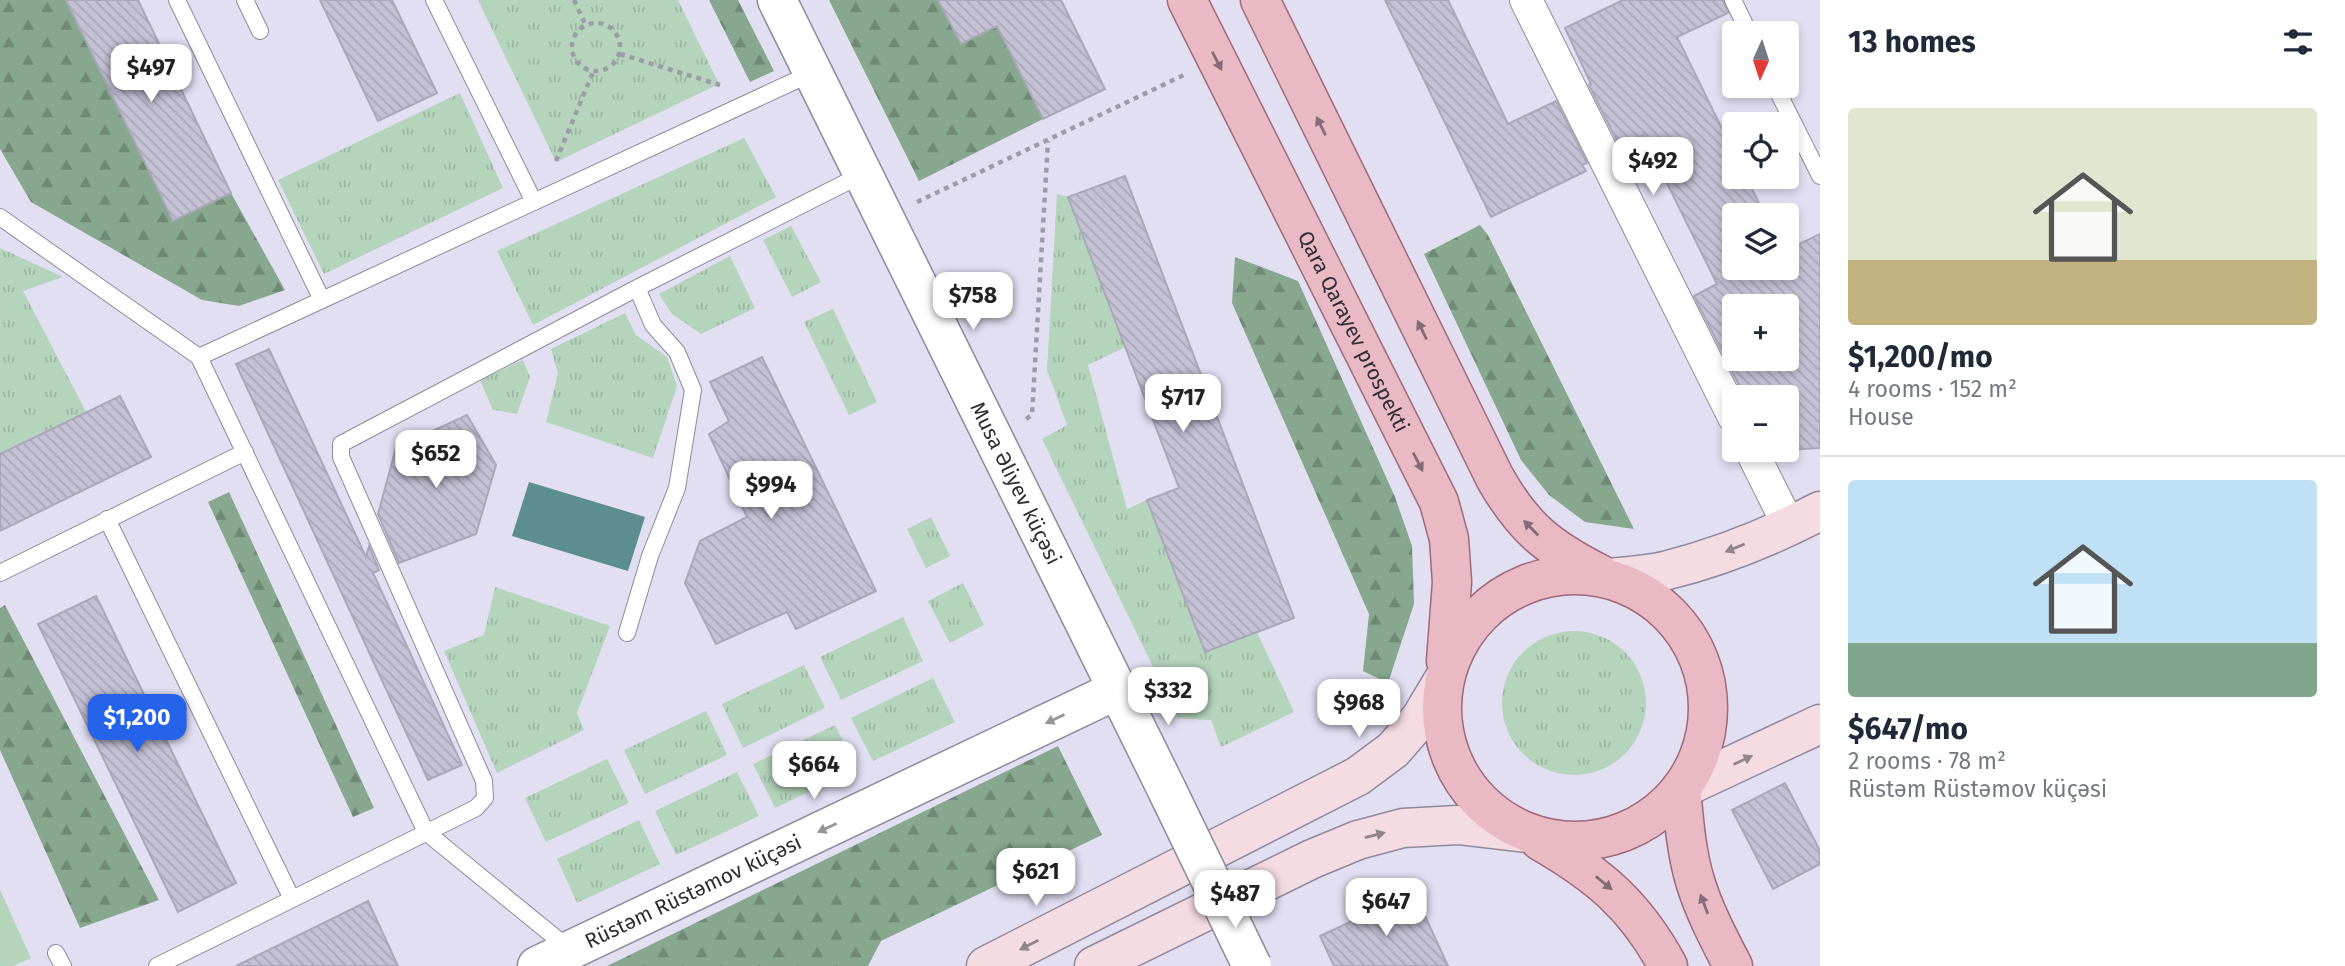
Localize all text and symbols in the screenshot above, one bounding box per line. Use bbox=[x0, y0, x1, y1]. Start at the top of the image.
north arrow bbox=[1722, 21, 1799, 98]
map controls bbox=[1722, 21, 1799, 462]
icon: filters bbox=[2279, 23, 2317, 61]
text: 13 homes bbox=[1848, 24, 1976, 60]
pin: $497 bbox=[110, 44, 192, 104]
one-way arrow bbox=[1212, 51, 1223, 71]
text: $497 bbox=[127, 53, 175, 81]
button: locate bbox=[1722, 112, 1799, 189]
one-way arrow bbox=[1316, 116, 1327, 136]
pin: $492 bbox=[1612, 138, 1694, 197]
text: $492 bbox=[1628, 146, 1678, 174]
icon: home bbox=[2020, 154, 2146, 280]
button: layers bbox=[1722, 203, 1799, 280]
street label: Qara Qarayev prospekti bbox=[1292, 226, 1415, 437]
pin: $758 bbox=[932, 272, 1014, 332]
text: $758 bbox=[949, 281, 997, 309]
button: + bbox=[1722, 294, 1799, 371]
one-way arrow bbox=[1416, 320, 1427, 340]
text: $1,200/mo bbox=[1848, 339, 1993, 375]
pin: $717 bbox=[1142, 374, 1224, 434]
text: 4 rooms · 152 m² bbox=[1848, 375, 2017, 403]
text: $717 bbox=[1161, 383, 1205, 411]
button: − bbox=[1722, 385, 1799, 462]
street label: Musa Əliyev küçəsi bbox=[964, 398, 1067, 569]
text: House bbox=[1848, 403, 1914, 431]
pin: $652 bbox=[395, 430, 477, 490]
text: $652 bbox=[411, 439, 461, 467]
one-way arrow bbox=[1412, 452, 1424, 472]
pin: $994 bbox=[730, 462, 812, 521]
text: $994 bbox=[746, 470, 796, 498]
one-way arrow bbox=[1522, 520, 1539, 537]
icon: home bbox=[2020, 526, 2146, 652]
one-way arrow bbox=[1725, 543, 1746, 554]
pin: $332 bbox=[1127, 668, 1209, 727]
text: $332 bbox=[1144, 676, 1192, 704]
pin: $968 bbox=[1318, 680, 1400, 739]
text: $968 bbox=[1333, 688, 1385, 716]
pin: $1,200 bbox=[80, 694, 194, 754]
text: $1,200 bbox=[104, 703, 170, 731]
text: $647/mo bbox=[1848, 711, 1968, 747]
one-way arrow bbox=[1045, 714, 1065, 725]
pin: $664 bbox=[773, 742, 855, 801]
text: 2 rooms · 78 m² bbox=[1848, 747, 2006, 775]
text: $664 bbox=[788, 750, 840, 778]
one-way arrow bbox=[1733, 754, 1753, 766]
text: Rüstəm Rüstəmov küçəsi bbox=[1848, 775, 2107, 803]
one-way arrow bbox=[817, 822, 837, 833]
street label: Rüstəm Rüstəmov küçəsi bbox=[581, 829, 806, 954]
one-way arrow bbox=[1365, 829, 1387, 840]
pin: $621 bbox=[995, 848, 1077, 908]
text: $621 bbox=[1012, 857, 1060, 885]
pin: $487 bbox=[1194, 870, 1276, 930]
one-way arrow bbox=[1594, 876, 1612, 891]
pin: $647 bbox=[1345, 878, 1427, 938]
text: $487 bbox=[1210, 879, 1260, 907]
text: $647 bbox=[1362, 887, 1410, 915]
one-way arrow bbox=[1699, 894, 1710, 915]
one-way arrow bbox=[1019, 939, 1039, 950]

